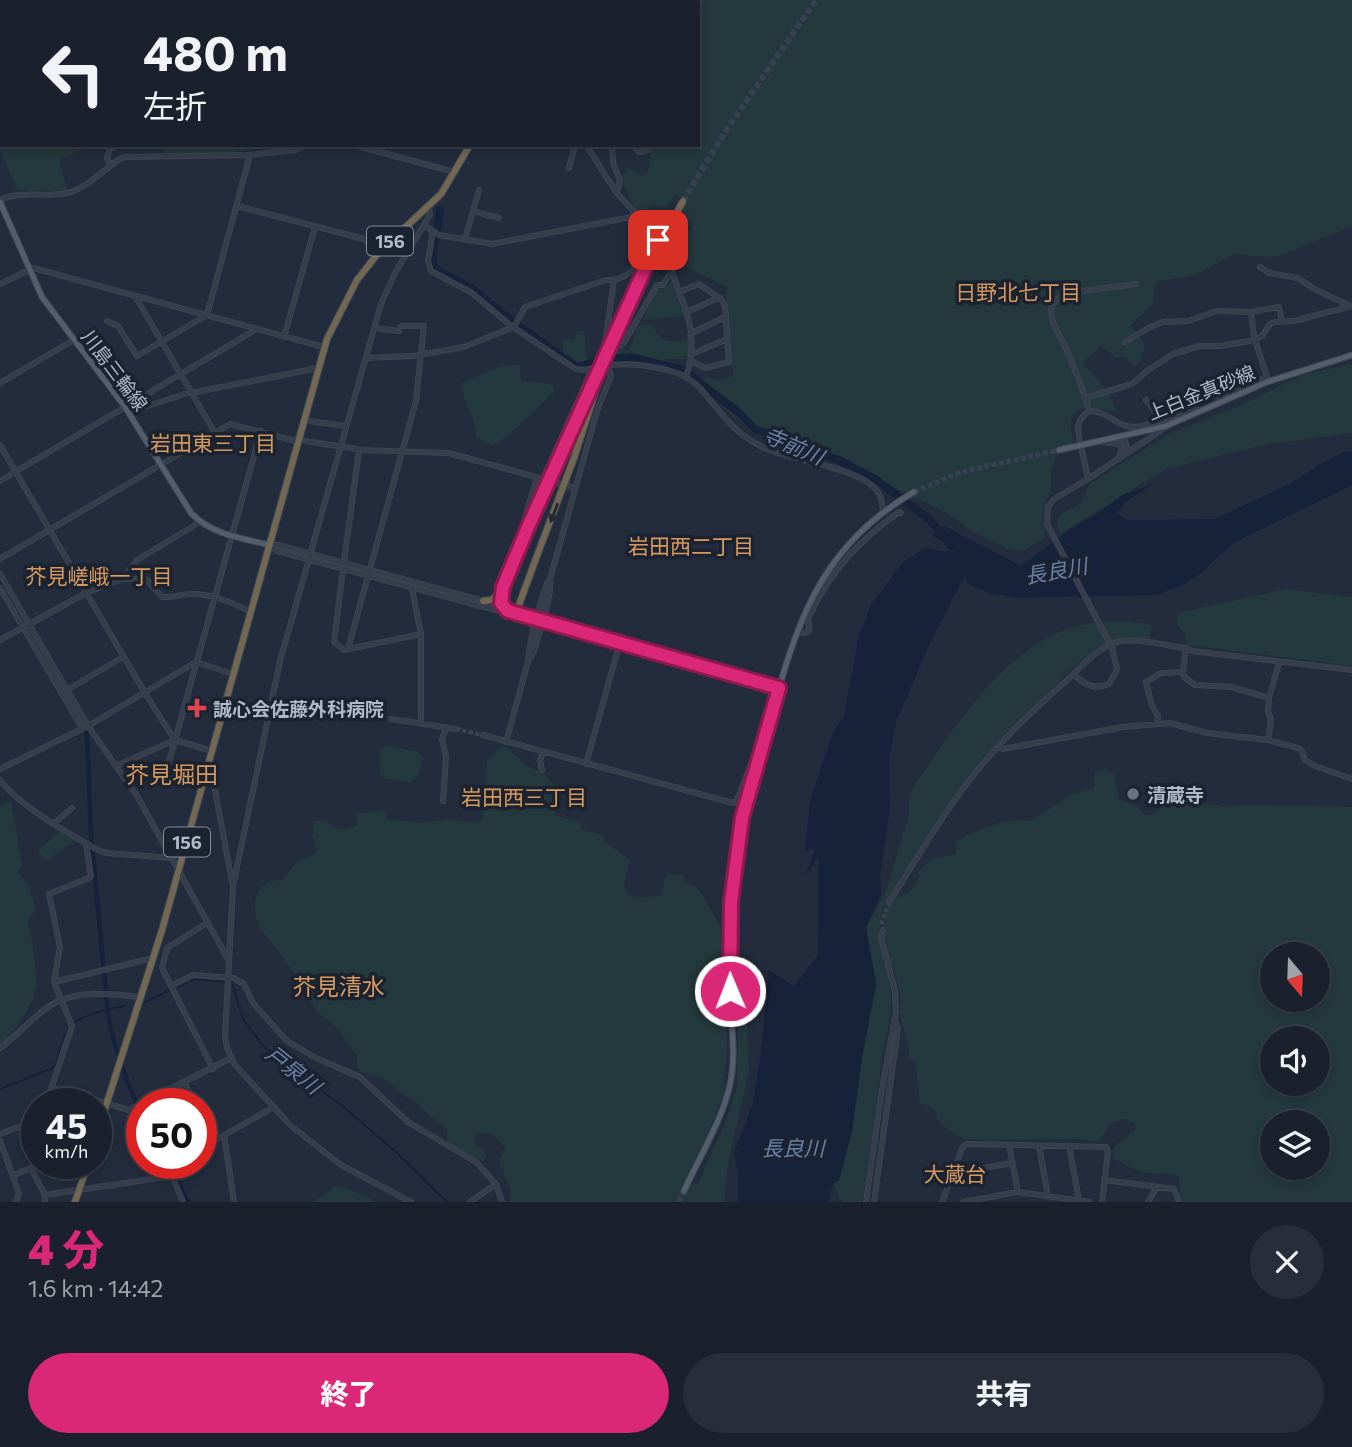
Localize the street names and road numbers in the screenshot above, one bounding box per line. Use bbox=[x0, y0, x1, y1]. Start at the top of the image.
road number: 156 bbox=[367, 227, 413, 256]
street label: 川島三輪線 bbox=[77, 325, 153, 415]
street label: 上白金真砂線 bbox=[1144, 360, 1258, 424]
road number: 156 bbox=[164, 828, 210, 856]

